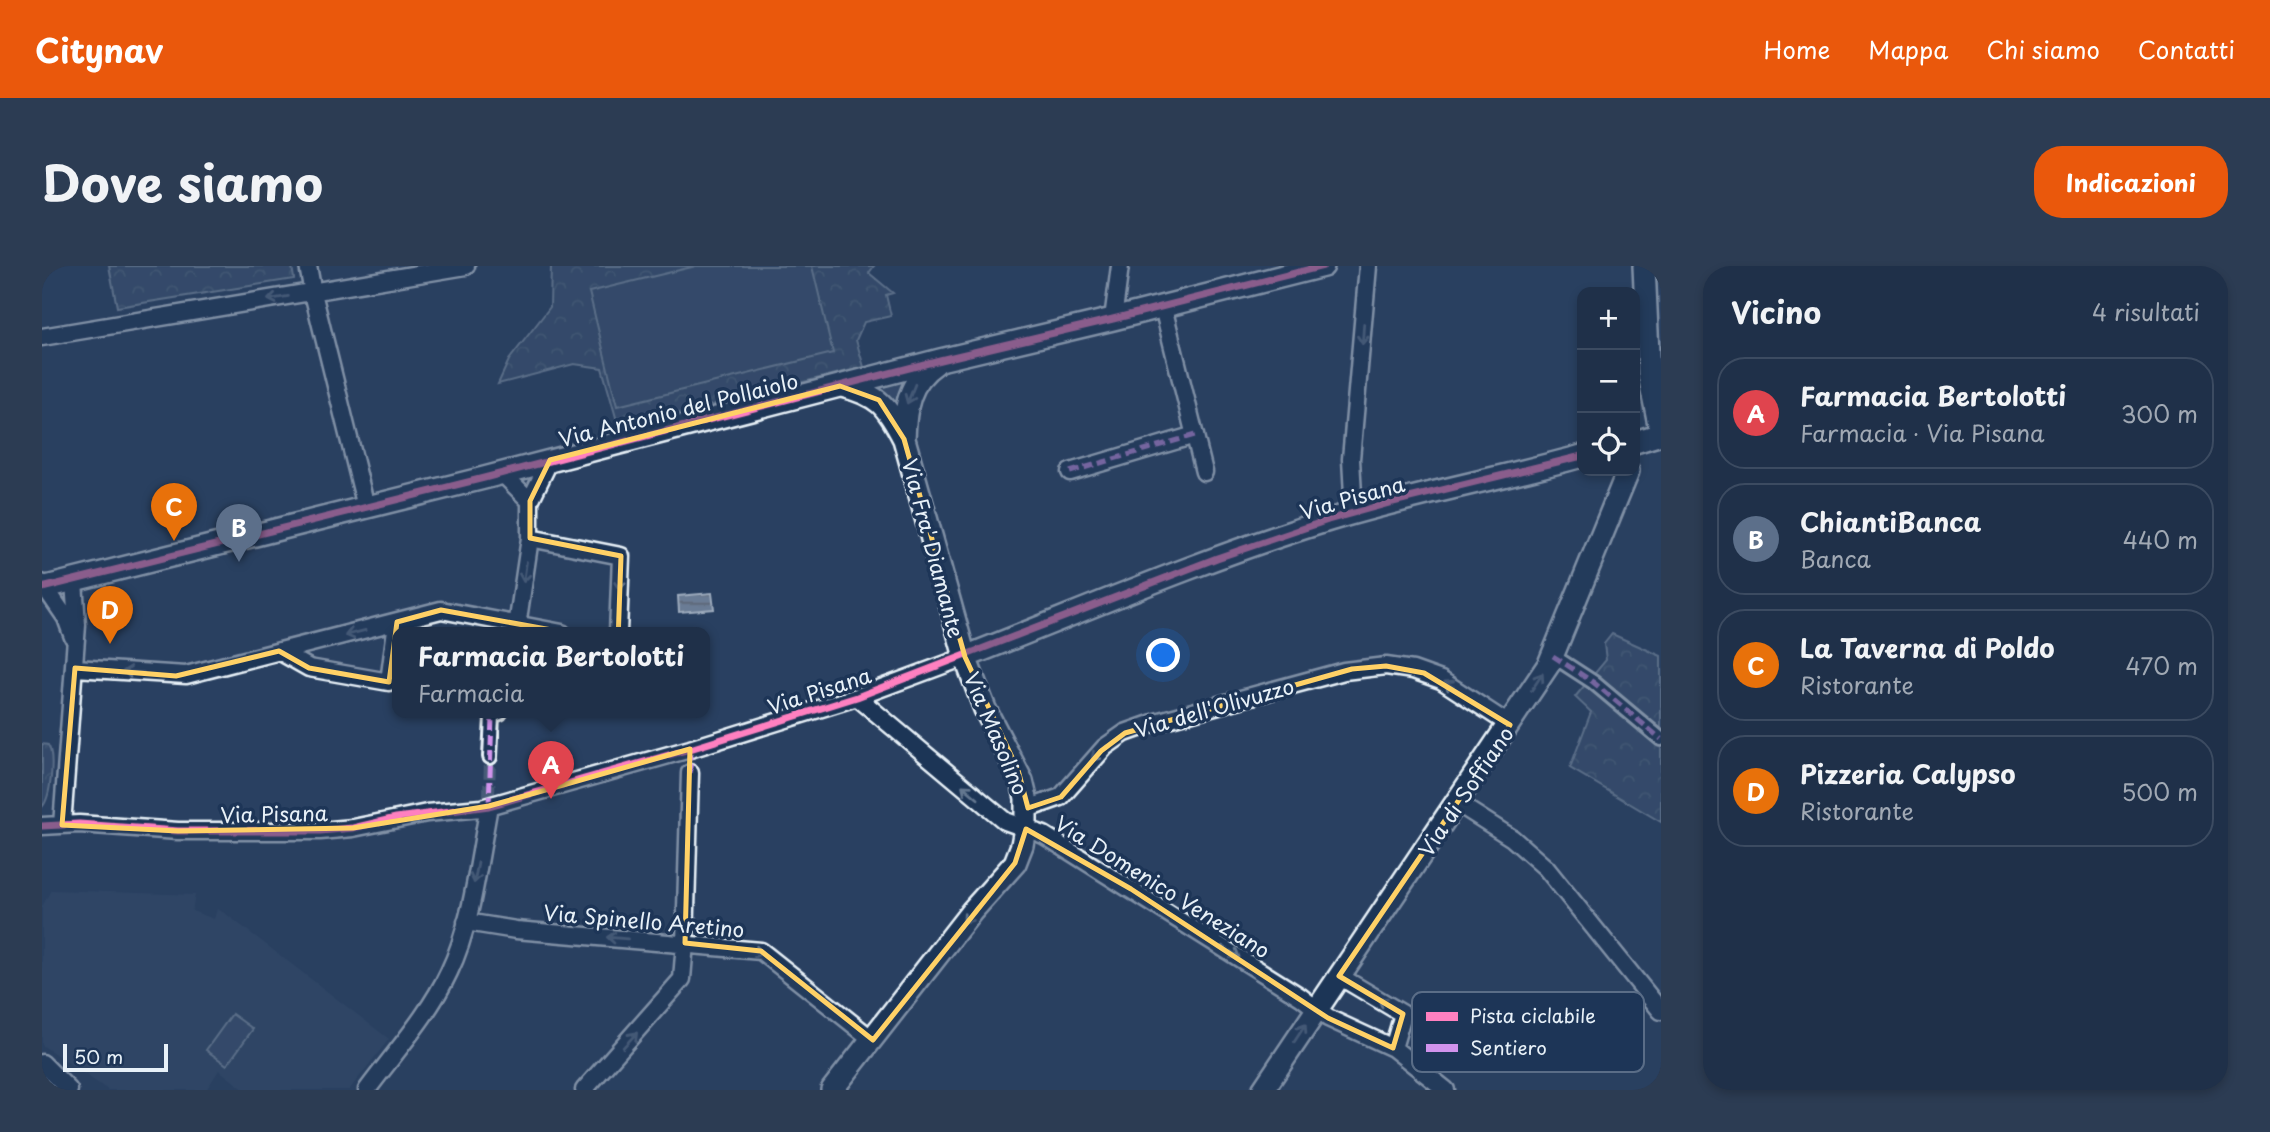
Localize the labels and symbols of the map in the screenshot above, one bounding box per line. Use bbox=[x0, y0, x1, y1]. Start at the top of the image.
one-way arrow bbox=[267, 292, 290, 305]
one-way arrow bbox=[1356, 322, 1369, 345]
street label: Via Antonio del Pollaiolo bbox=[555, 364, 801, 454]
one-way arrow bbox=[904, 383, 917, 404]
street label: Via Fra' Diamante bbox=[895, 455, 973, 641]
street label: Via Pisana bbox=[1296, 467, 1409, 527]
pin: C bbox=[151, 483, 197, 541]
pin: B bbox=[216, 504, 262, 562]
one-way arrow bbox=[518, 560, 531, 583]
one-way arrow bbox=[614, 568, 627, 591]
pin: D bbox=[87, 586, 133, 644]
one-way arrow bbox=[344, 627, 367, 640]
your location bbox=[1146, 638, 1180, 672]
street label: Via Pisana bbox=[763, 658, 876, 722]
one-way arrow bbox=[122, 665, 144, 678]
street label: Via Masolino bbox=[957, 667, 1037, 799]
street label: Via dell'Olivuzzo bbox=[1130, 669, 1298, 745]
one-way arrow bbox=[1530, 673, 1545, 692]
one-way arrow bbox=[1444, 680, 1464, 694]
street label: Via di Soffiano bbox=[1409, 719, 1521, 863]
pin: A bbox=[528, 741, 574, 799]
one-way arrow bbox=[1091, 745, 1108, 762]
one-way arrow bbox=[961, 784, 979, 800]
street label: Via Pisana bbox=[220, 796, 329, 830]
street label: Via Domenico Veneziano bbox=[1049, 807, 1277, 965]
one-way arrow bbox=[468, 861, 482, 884]
street label: Via Spinello Aretino bbox=[542, 895, 746, 945]
one-way arrow bbox=[962, 905, 978, 923]
one-way arrow bbox=[606, 931, 629, 944]
one-way arrow bbox=[741, 945, 763, 958]
one-way arrow bbox=[1220, 946, 1240, 960]
legend bbox=[1412, 992, 1644, 1072]
one-way arrow bbox=[1377, 997, 1397, 1011]
text: Pista ciclabile bbox=[1470, 1001, 1596, 1029]
one-way arrow bbox=[1293, 1023, 1307, 1043]
one-way arrow bbox=[622, 1031, 638, 1049]
text: Sentiero bbox=[1470, 1033, 1547, 1061]
scale bar bbox=[63, 1041, 168, 1073]

